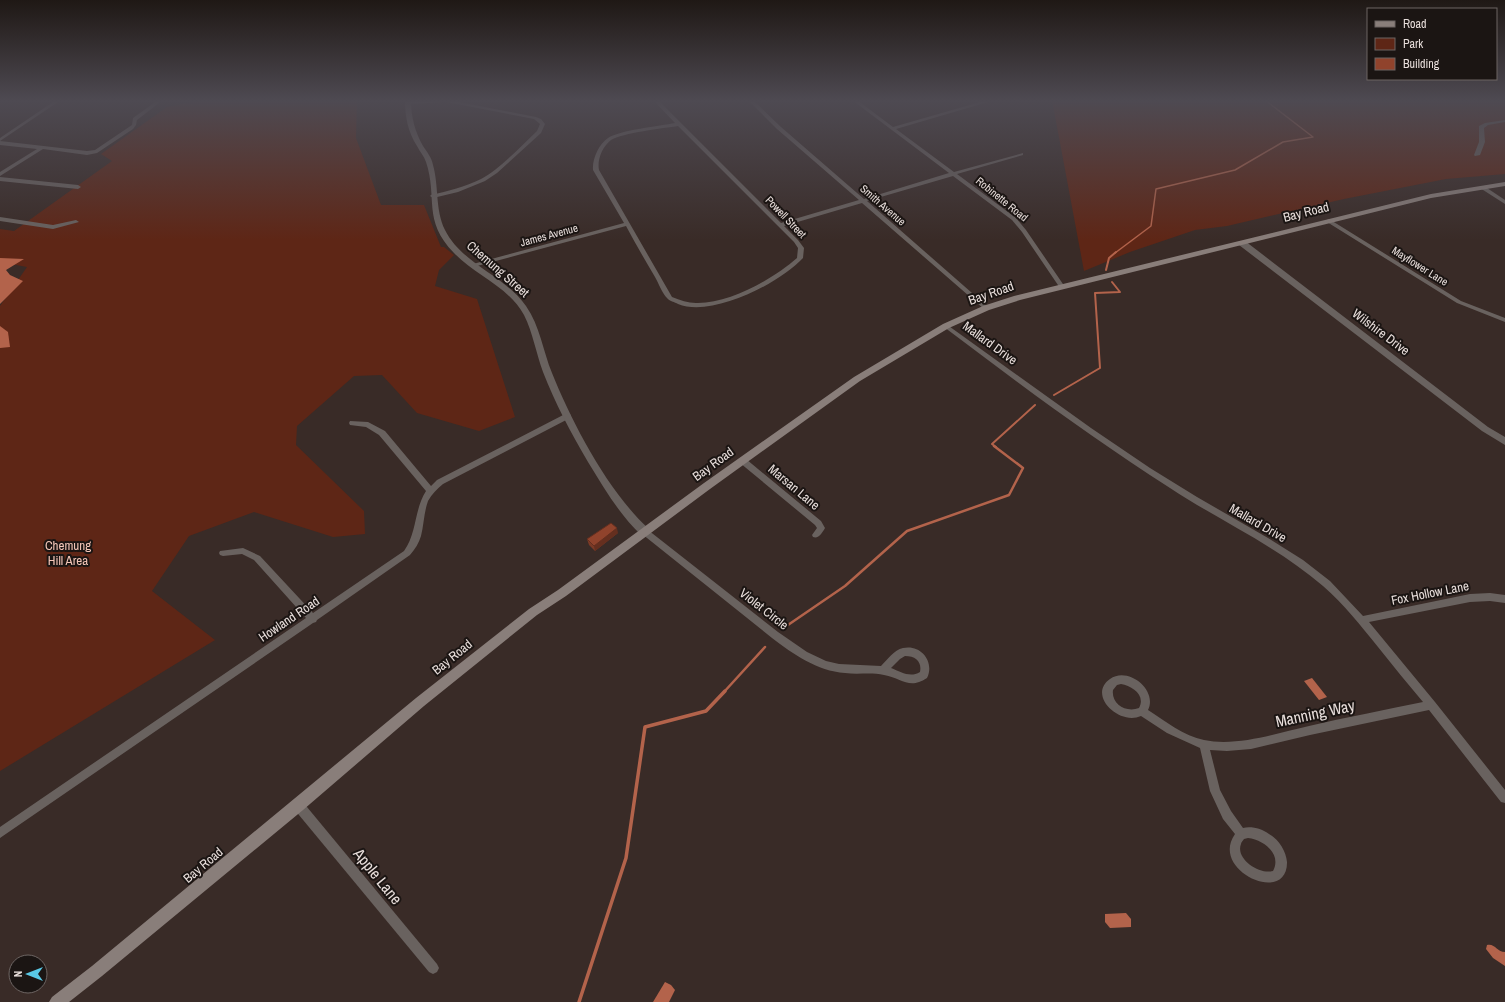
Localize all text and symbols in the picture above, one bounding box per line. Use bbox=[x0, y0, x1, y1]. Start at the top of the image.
legend bbox=[1367, 8, 1497, 80]
text: Road bbox=[1403, 16, 1427, 32]
text: Park bbox=[1403, 36, 1423, 52]
text: Building bbox=[1403, 56, 1440, 72]
street label: Robinette Road bbox=[973, 174, 1031, 224]
street label: Smith Avenue bbox=[857, 181, 909, 229]
street label: Powell Street bbox=[763, 193, 810, 241]
street label: Bay Road bbox=[1281, 198, 1331, 226]
street label: James Avenue bbox=[519, 221, 579, 249]
street label: Chemung Street bbox=[463, 237, 533, 301]
street label: Mayflower Lane bbox=[1389, 243, 1451, 289]
street label: Bay Road bbox=[966, 277, 1016, 309]
street label: Wilshire Drive bbox=[1349, 305, 1413, 359]
street label: Mallard Drive bbox=[959, 317, 1021, 369]
street label: Bay Road bbox=[689, 443, 737, 485]
street label: Marsan Lane bbox=[765, 460, 823, 514]
street label: Mallard Drive bbox=[1226, 500, 1290, 546]
park label: Chemung Hill Area bbox=[45, 537, 91, 569]
street label: Fox Hollow Lane bbox=[1390, 577, 1470, 609]
street label: Violet Circle bbox=[736, 584, 792, 634]
street label: Howland Road bbox=[255, 592, 323, 646]
street label: Bay Road bbox=[428, 636, 476, 678]
street label: Manning Way bbox=[1273, 694, 1357, 732]
street label: Bay Road bbox=[180, 843, 226, 887]
street label: Apple Lane bbox=[348, 843, 407, 909]
north arrow bbox=[8, 954, 48, 994]
text: N bbox=[11, 971, 25, 977]

